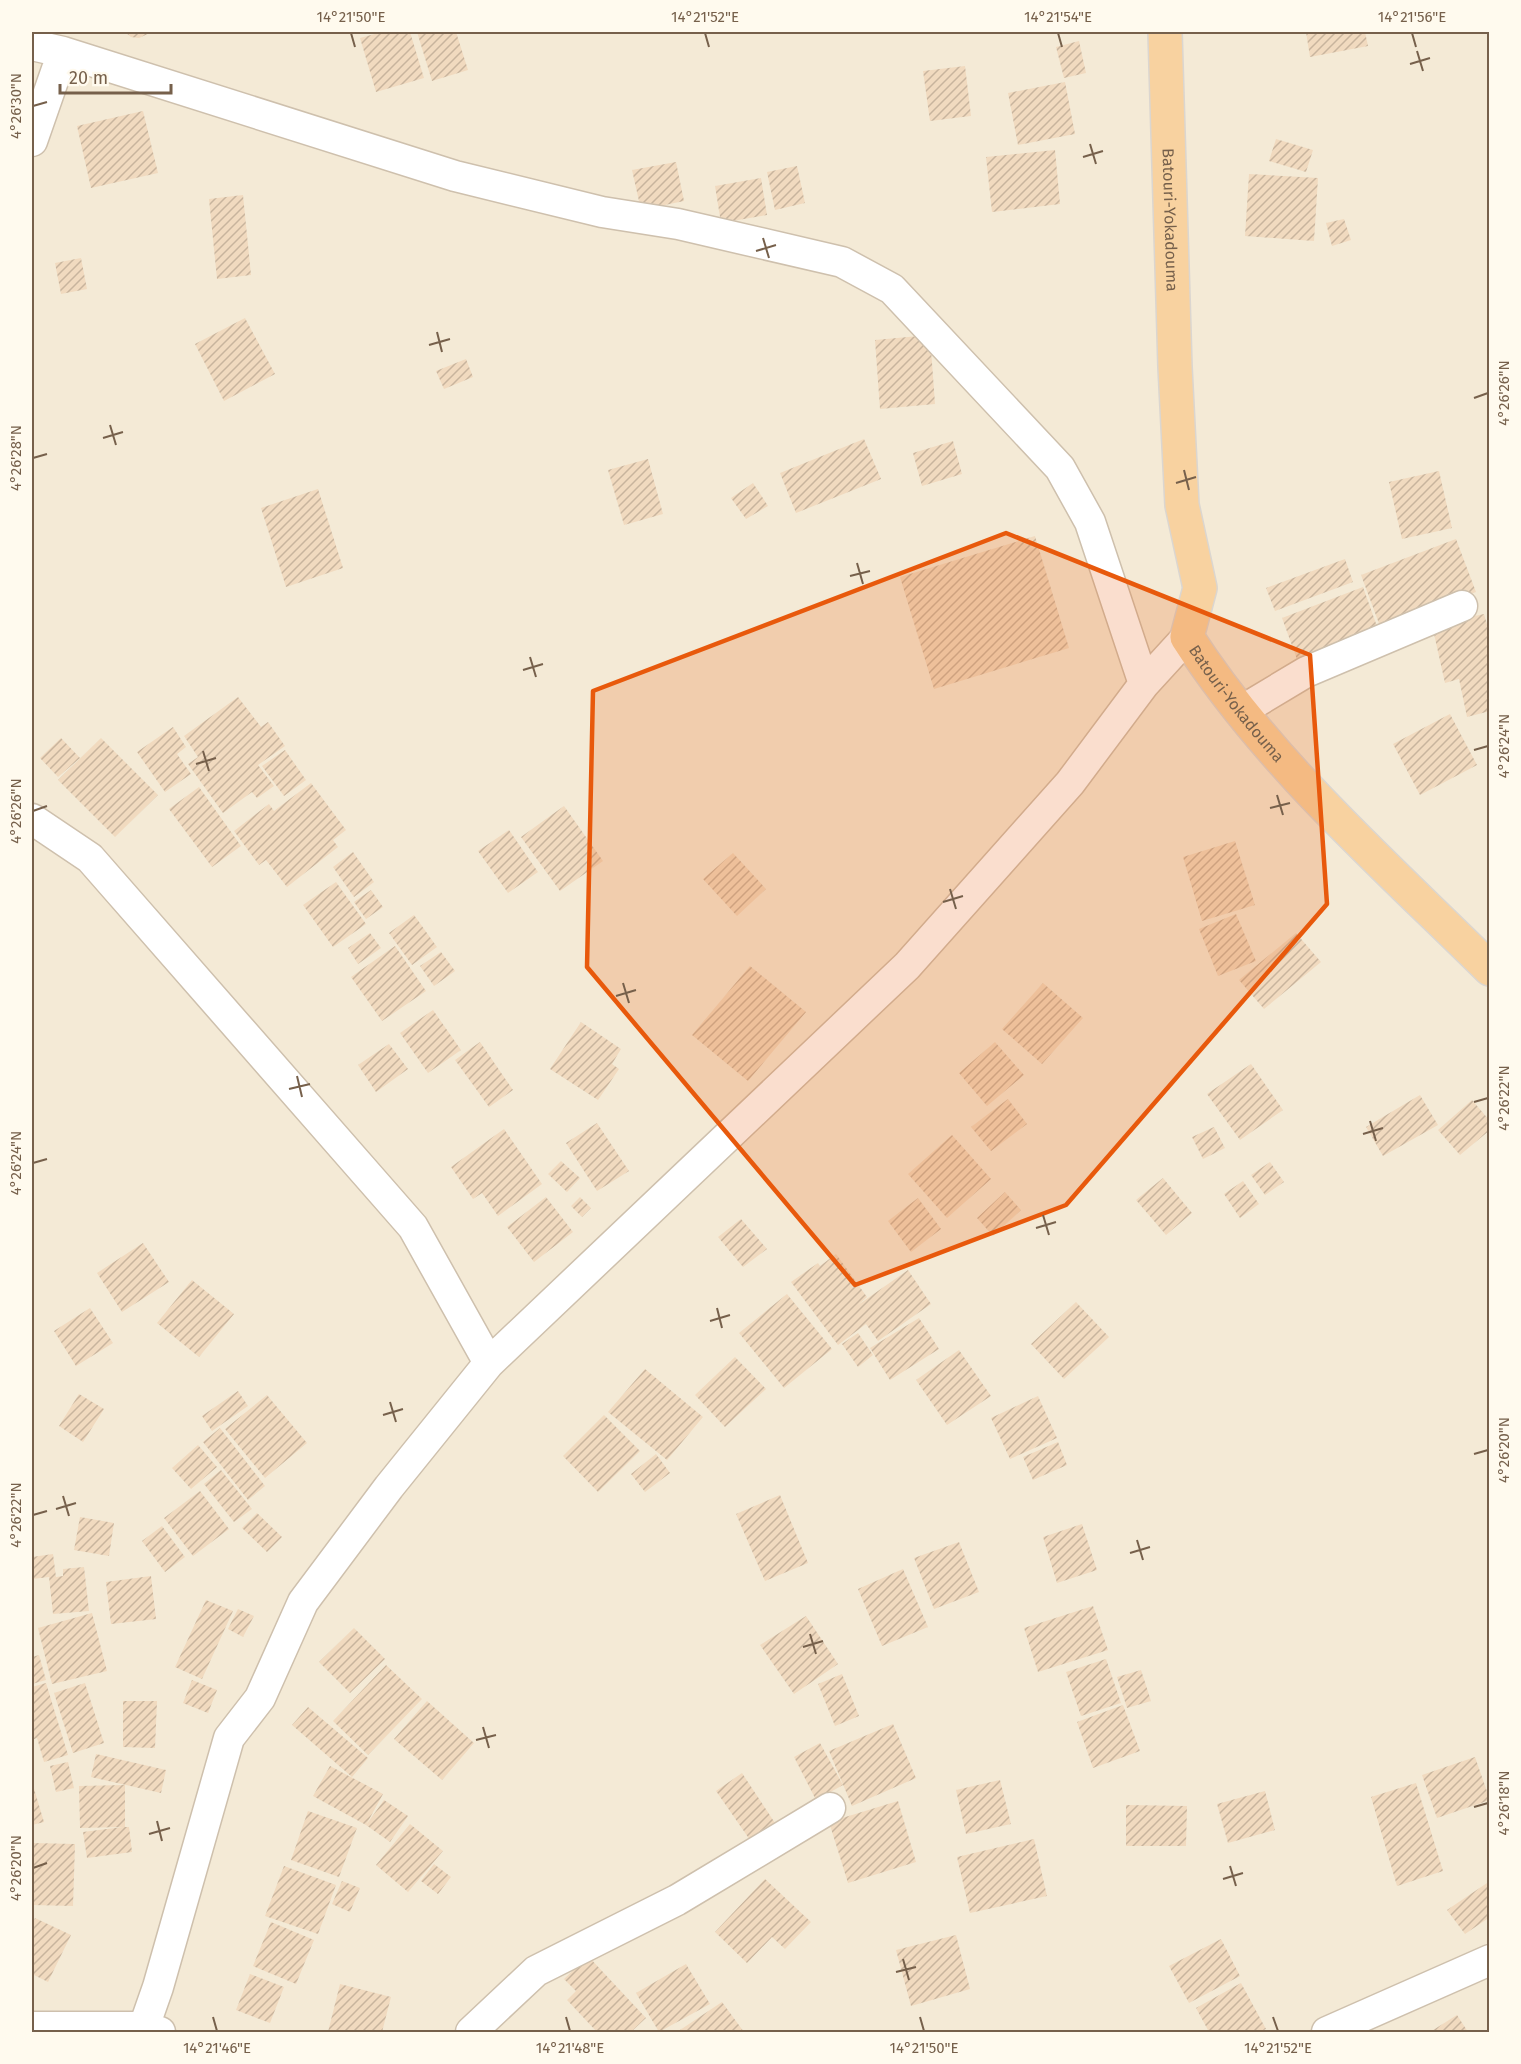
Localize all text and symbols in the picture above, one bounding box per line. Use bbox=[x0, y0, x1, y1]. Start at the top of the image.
text: 14°21'50"E bbox=[317, 8, 385, 26]
text: 14°21'52"E bbox=[671, 8, 739, 26]
text: 14°21'54"E bbox=[1024, 8, 1092, 26]
text: 14°21'56"E bbox=[1378, 8, 1446, 26]
scale bar bbox=[60, 57, 171, 95]
text: 20 m bbox=[69, 67, 108, 89]
text: 4°26'30"N bbox=[7, 73, 25, 139]
street label: Batouri-Yokadouma bbox=[1159, 148, 1182, 292]
text: 4°26'26"N bbox=[1495, 360, 1513, 426]
text: 4°26'28"N bbox=[7, 425, 25, 491]
street label: Batouri-Yokadouma bbox=[1185, 641, 1288, 766]
text: 4°26'24"N bbox=[1495, 714, 1513, 778]
text: 4°26'26"N bbox=[7, 778, 25, 844]
text: 4°26'22"N bbox=[1495, 1065, 1513, 1131]
text: 4°26'24"N bbox=[7, 1131, 25, 1195]
text: 4°26'20"N bbox=[1495, 1417, 1513, 1483]
text: 4°26'22"N bbox=[7, 1482, 25, 1548]
text: 4°26'18"N bbox=[1495, 1771, 1513, 1836]
text: 4°26'20"N bbox=[7, 1835, 25, 1901]
text: 14°21'46"E bbox=[183, 2039, 251, 2057]
text: 14°21'48"E bbox=[536, 2039, 604, 2057]
text: 14°21'50"E bbox=[890, 2039, 958, 2057]
text: 14°21'52"E bbox=[1244, 2039, 1312, 2057]

